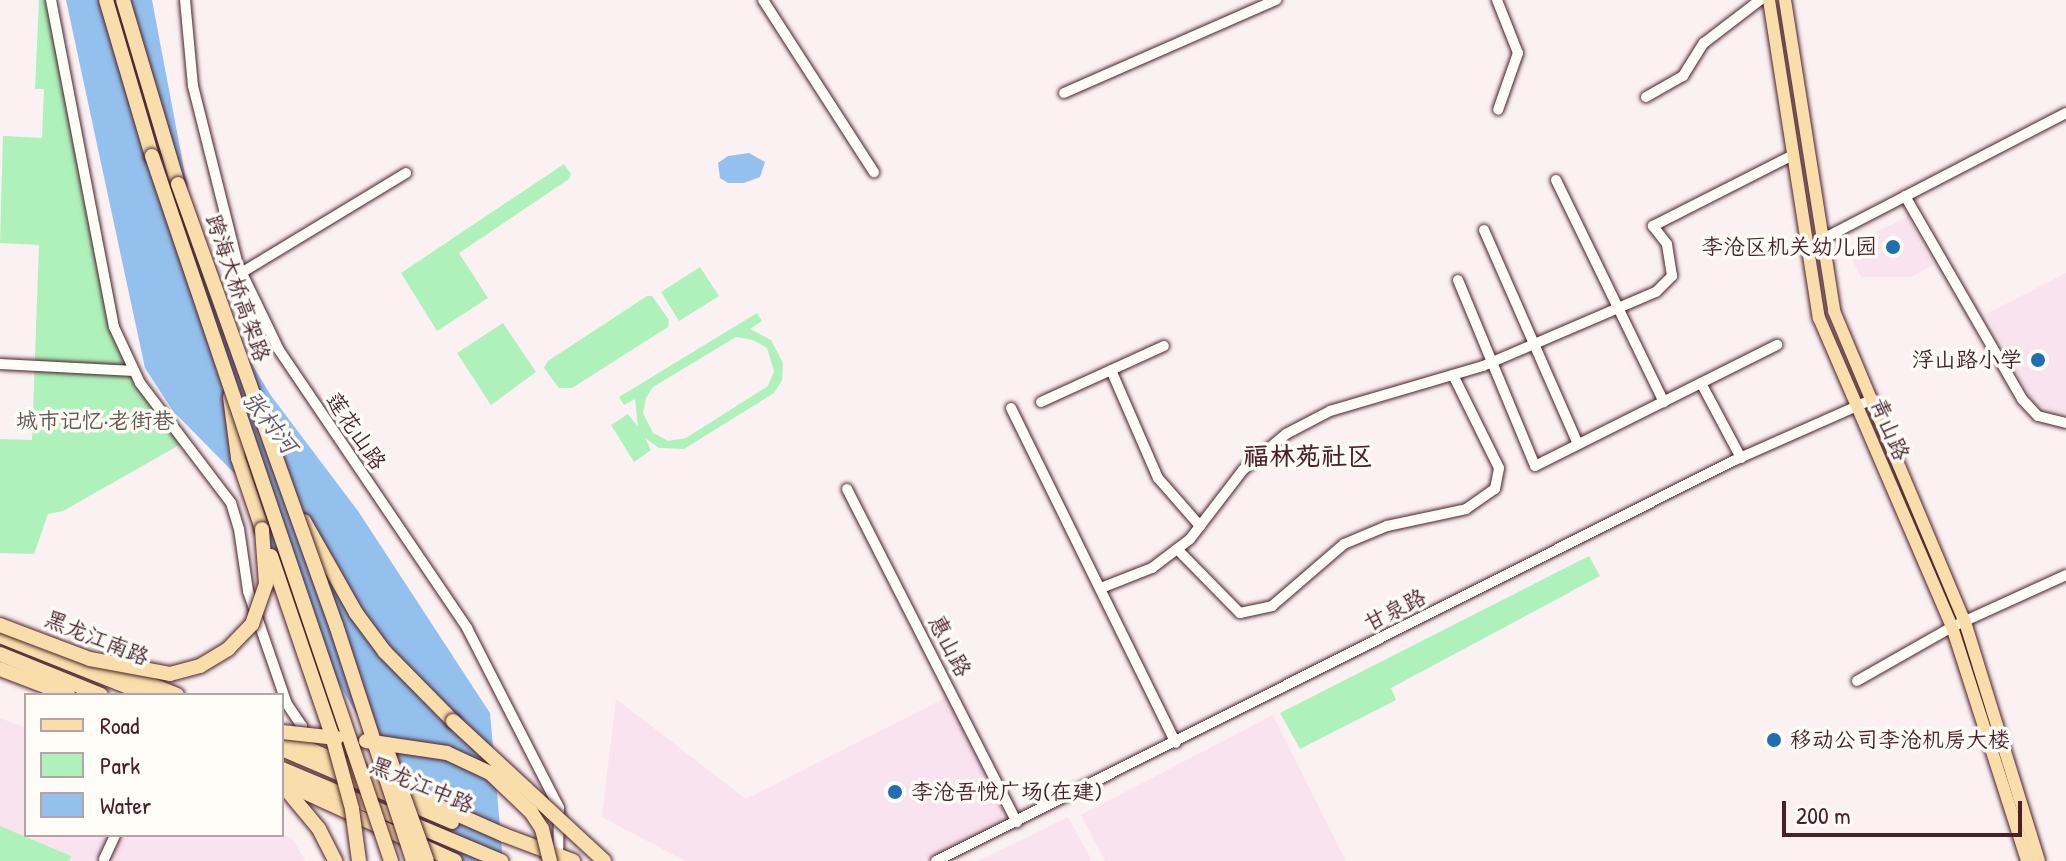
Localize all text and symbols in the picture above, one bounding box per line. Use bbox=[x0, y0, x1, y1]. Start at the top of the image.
street label: 跨海大桥高架路 bbox=[200, 211, 276, 365]
place label: 李沧区机关幼儿园 bbox=[1701, 234, 1877, 260]
marker: 李沧区机关幼儿园 bbox=[1884, 238, 1902, 256]
place label: 浮山路小学 bbox=[1912, 347, 2022, 373]
marker: 浮山路小学 bbox=[2029, 351, 2047, 369]
water label: 张村河 bbox=[236, 385, 304, 459]
street label: 莲花山路 bbox=[320, 387, 392, 475]
street label: 青山路 bbox=[1865, 393, 1915, 465]
park label: 城市记忆·老街巷 bbox=[16, 408, 174, 434]
district label: 福林苑社区 bbox=[1243, 440, 1373, 472]
street label: 甘泉路 bbox=[1360, 583, 1430, 637]
street label: 黑龙江南路 bbox=[41, 605, 153, 671]
street label: 惠山路 bbox=[923, 611, 977, 681]
legend bbox=[24, 693, 284, 837]
text: Road bbox=[100, 709, 139, 741]
place label: 移动公司李沧机房大楼 bbox=[1790, 727, 2010, 753]
marker: 移动公司李沧机房大楼 bbox=[1765, 731, 1783, 749]
text: Park bbox=[100, 749, 140, 781]
street label: 黑龙江中路 bbox=[366, 751, 478, 819]
place label: 李沧吾悦广场(在建) bbox=[911, 779, 1102, 805]
marker: 李沧吾悦广场(在建) bbox=[886, 783, 904, 801]
scale bar bbox=[1786, 785, 2026, 835]
text: Water bbox=[100, 789, 151, 821]
text: 200 m bbox=[1796, 799, 1851, 831]

